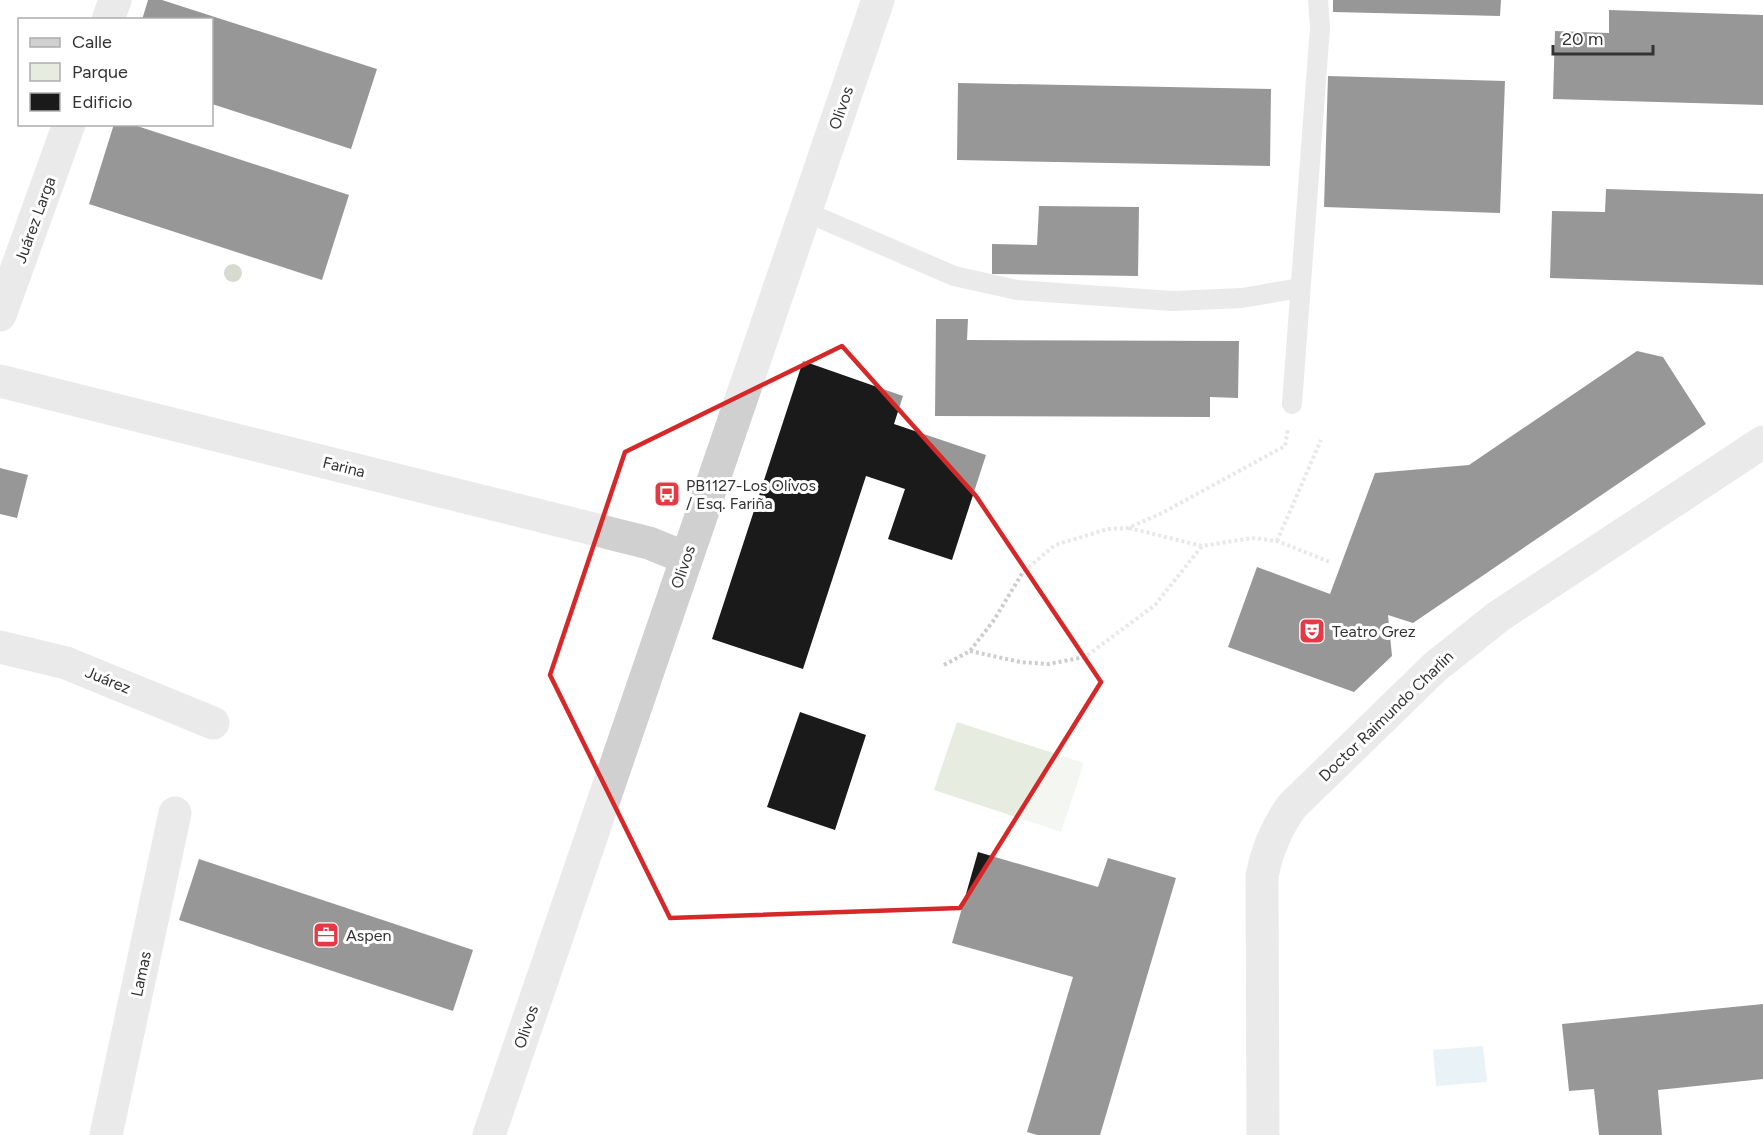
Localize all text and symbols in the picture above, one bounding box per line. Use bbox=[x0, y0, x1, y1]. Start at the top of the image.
legend bbox=[18, 18, 213, 126]
scale bar bbox=[1553, 18, 1654, 56]
text: 20 m bbox=[1562, 28, 1603, 50]
text: Calle bbox=[72, 31, 112, 53]
text: Parque bbox=[72, 61, 128, 83]
street label: Olivos bbox=[825, 84, 857, 132]
text: Edificio bbox=[72, 91, 133, 113]
street label: Juárez Larga bbox=[11, 174, 59, 266]
street label: Farina bbox=[321, 453, 367, 481]
place label: PB1127-Los Olivos / Esq. Fariña bbox=[686, 476, 816, 513]
bus stop icon: PB1127-Los Olivos / Esq. Fariña bbox=[652, 479, 682, 509]
street label: Olivos bbox=[667, 543, 699, 591]
theatre icon: Teatro Grez bbox=[1297, 616, 1327, 646]
place label: Teatro Grez bbox=[1332, 622, 1416, 641]
street label: Doctor Raimundo Charlin bbox=[1315, 647, 1457, 785]
street label: Juárez bbox=[83, 662, 134, 698]
office icon: Aspen bbox=[311, 920, 341, 950]
place label: Aspen bbox=[346, 926, 391, 945]
street label: Lamas bbox=[127, 950, 155, 998]
street label: Olivos bbox=[510, 1003, 542, 1051]

